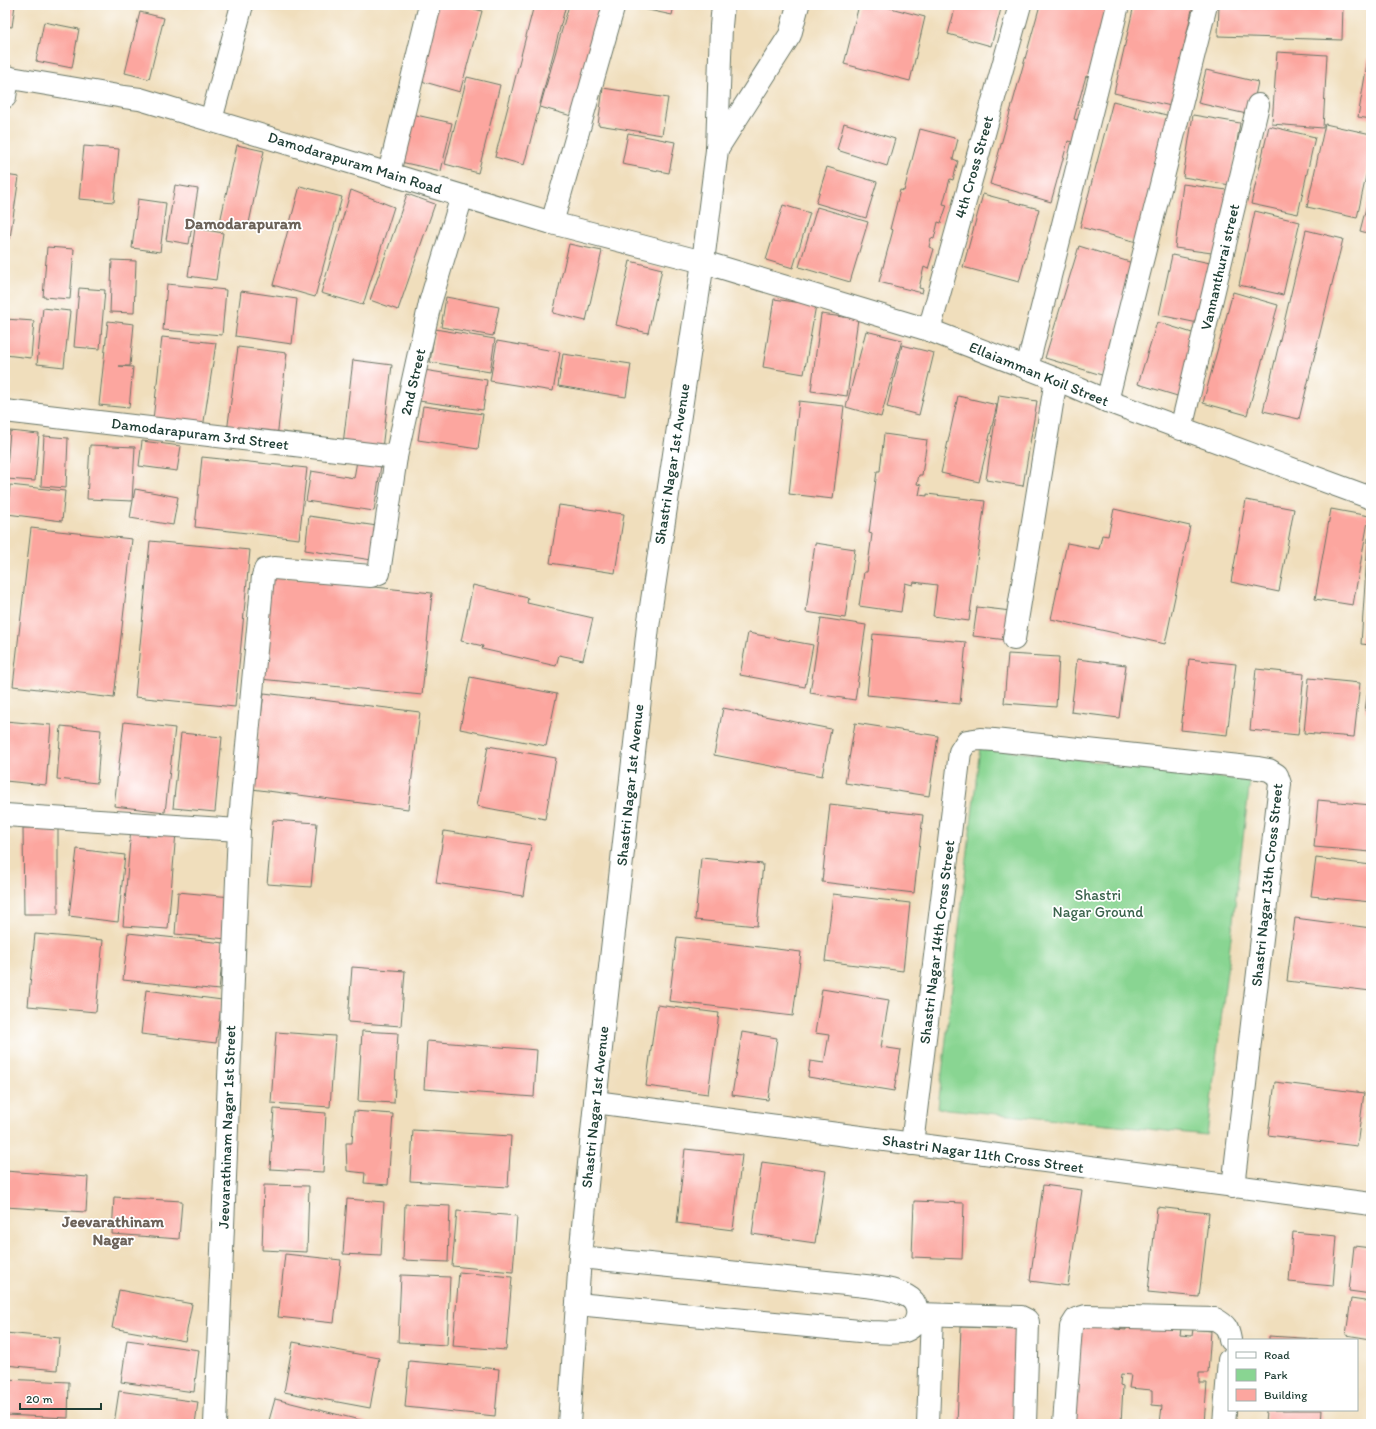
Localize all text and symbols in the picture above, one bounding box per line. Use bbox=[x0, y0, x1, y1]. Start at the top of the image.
street label: 4th Cross Street bbox=[951, 113, 997, 220]
street label: Damodarapuram Main Road bbox=[266, 128, 444, 198]
street label: Vannanthurai street bbox=[1197, 202, 1243, 332]
district label: Damodarapuram bbox=[184, 214, 302, 234]
street label: Ellaiamman Koil Street bbox=[967, 338, 1112, 410]
street label: 2nd Street bbox=[397, 347, 429, 417]
street label: Shastri Nagar 1st Avenue bbox=[650, 382, 694, 546]
street label: Damodarapuram 3rd Street bbox=[110, 414, 290, 454]
street label: Shastri Nagar 1st Avenue bbox=[613, 703, 647, 867]
street label: Shastri Nagar 13th Cross Street bbox=[1247, 782, 1287, 987]
street label: Shastri Nagar 14th Cross Street bbox=[916, 839, 958, 1045]
park label: Shastri Nagar Ground bbox=[1053, 886, 1143, 921]
street label: Jeevarathinam Nagar 1st Street bbox=[214, 1024, 240, 1229]
street label: Shastri Nagar 1st Avenue bbox=[578, 1025, 612, 1189]
street label: Shastri Nagar 11th Cross Street bbox=[881, 1131, 1085, 1177]
district label: Jeevarathinam Nagar bbox=[61, 1212, 165, 1250]
legend bbox=[1228, 1339, 1358, 1411]
text: Road bbox=[1264, 1348, 1290, 1362]
text: Park bbox=[1264, 1368, 1288, 1382]
scale bar bbox=[20, 1385, 101, 1411]
text: Building bbox=[1264, 1388, 1308, 1402]
text: 20 m bbox=[26, 1392, 53, 1406]

